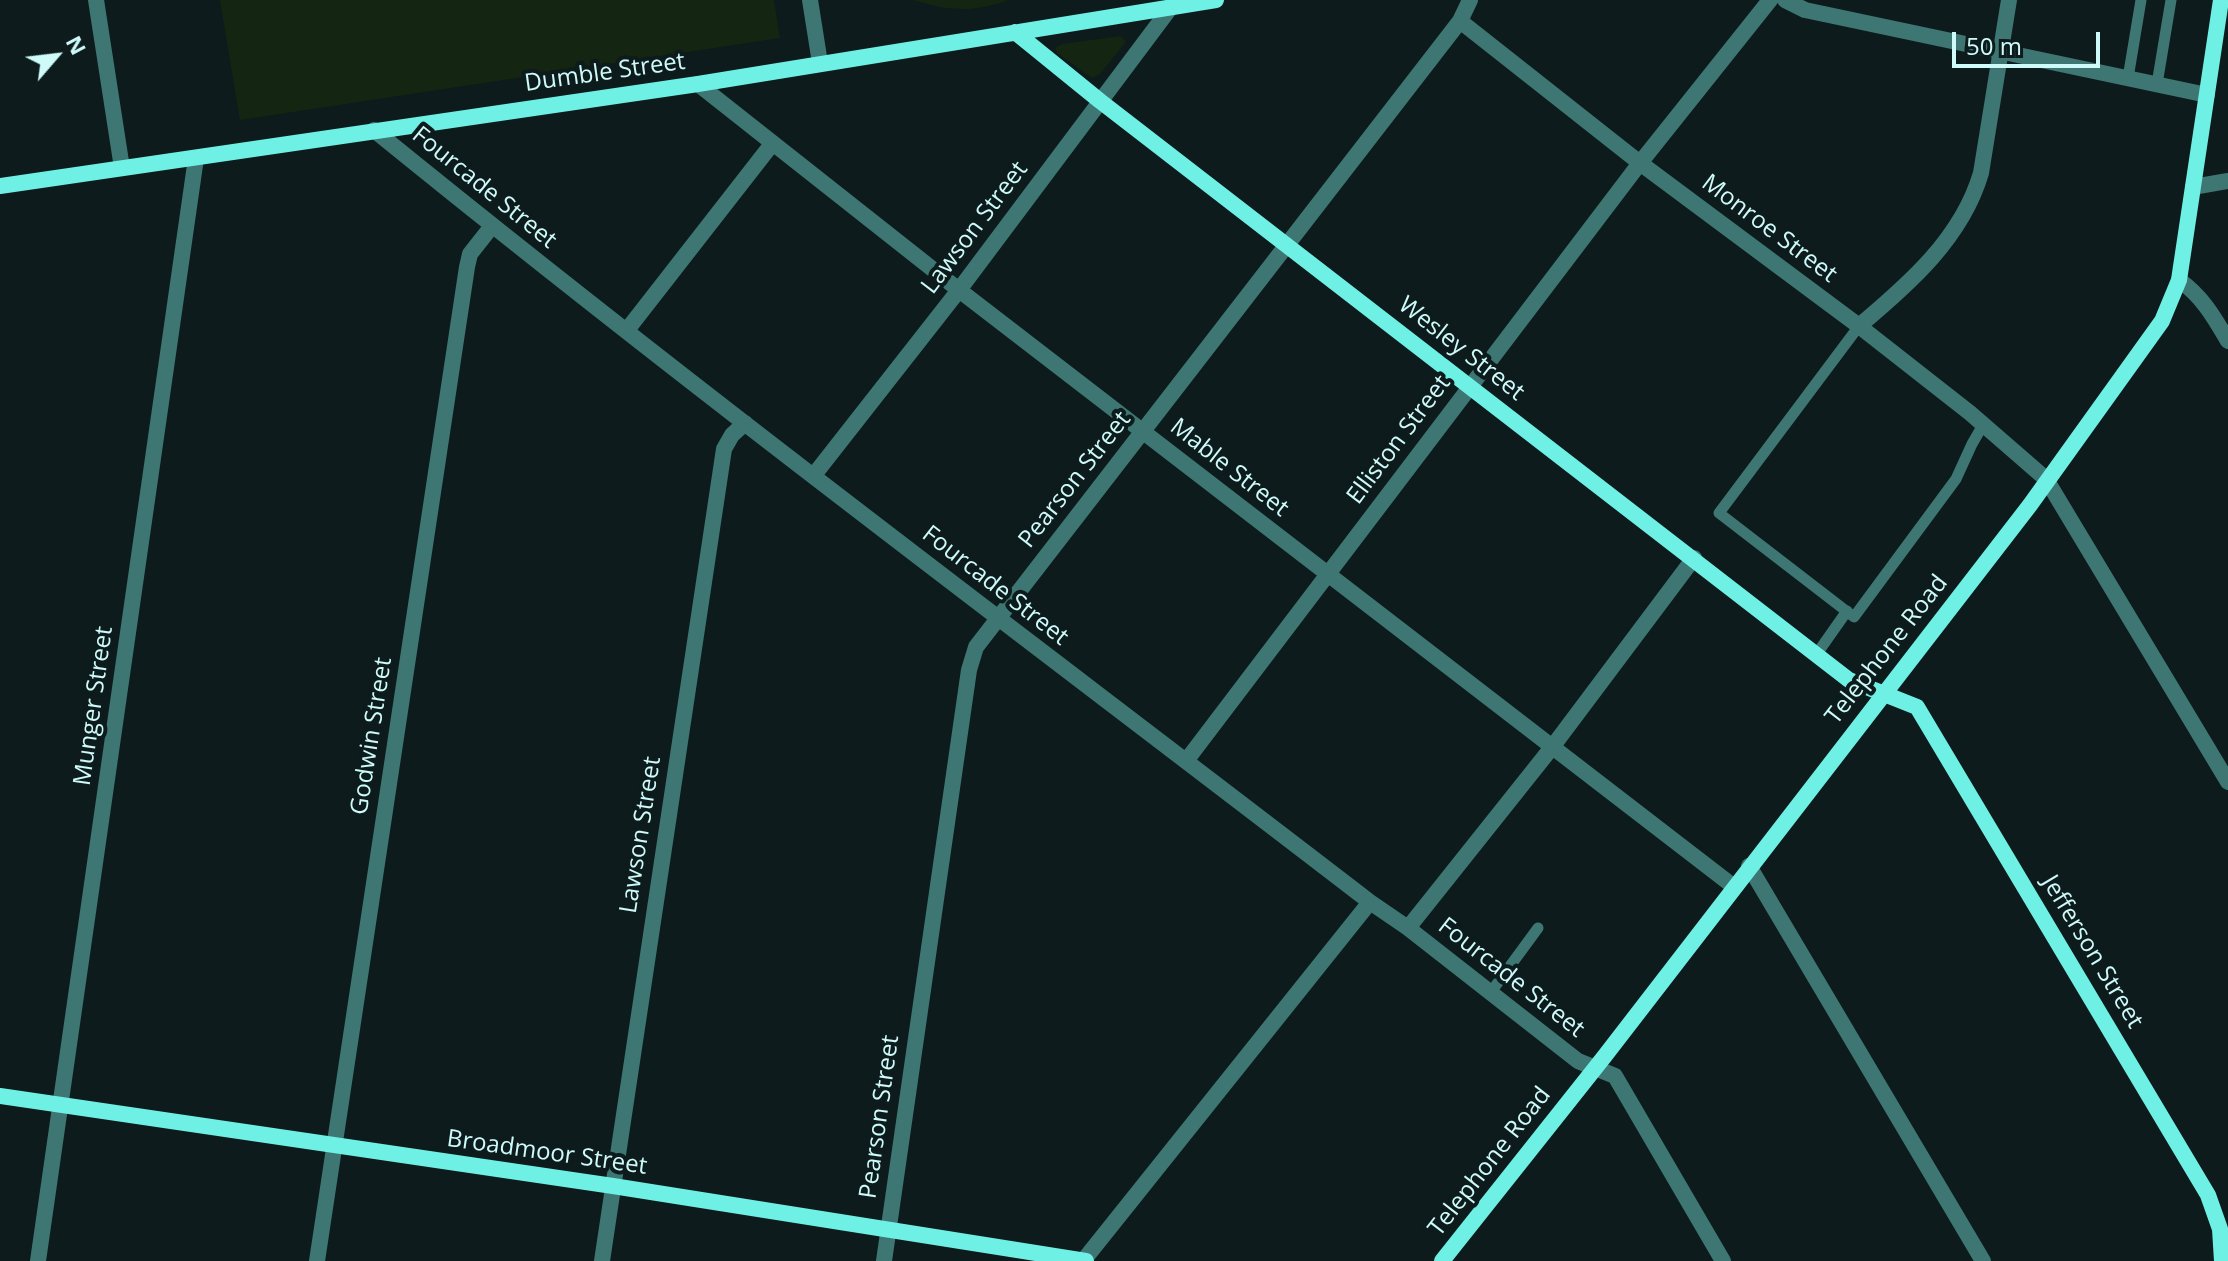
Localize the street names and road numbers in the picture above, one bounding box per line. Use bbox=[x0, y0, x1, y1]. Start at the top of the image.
street label: Dumble Street bbox=[523, 47, 687, 99]
street label: Fourcade Street bbox=[406, 121, 562, 255]
street label: Lawson Street bbox=[916, 156, 1034, 300]
street label: Monroe Street bbox=[1696, 169, 1842, 289]
street label: Wesley Street bbox=[1392, 291, 1530, 407]
street label: Elliston Street bbox=[1341, 370, 1457, 510]
street label: Pearson Street bbox=[1013, 406, 1137, 554]
street label: Mable Street bbox=[1164, 413, 1294, 523]
street label: Fourcade Street bbox=[916, 520, 1074, 652]
street label: Telephone Road bbox=[1820, 570, 1954, 730]
street label: Munger Street bbox=[69, 624, 119, 788]
street label: Godwin Street bbox=[345, 655, 399, 817]
street label: Lawson Street bbox=[614, 755, 668, 915]
street label: Jefferson Street bbox=[2035, 870, 2149, 1034]
street label: Fourcade Street bbox=[1432, 912, 1590, 1044]
street label: Pearson Street bbox=[854, 1033, 906, 1201]
street label: Telephone Road bbox=[1423, 1082, 1557, 1242]
street label: Broadmoor Street bbox=[445, 1125, 649, 1181]

